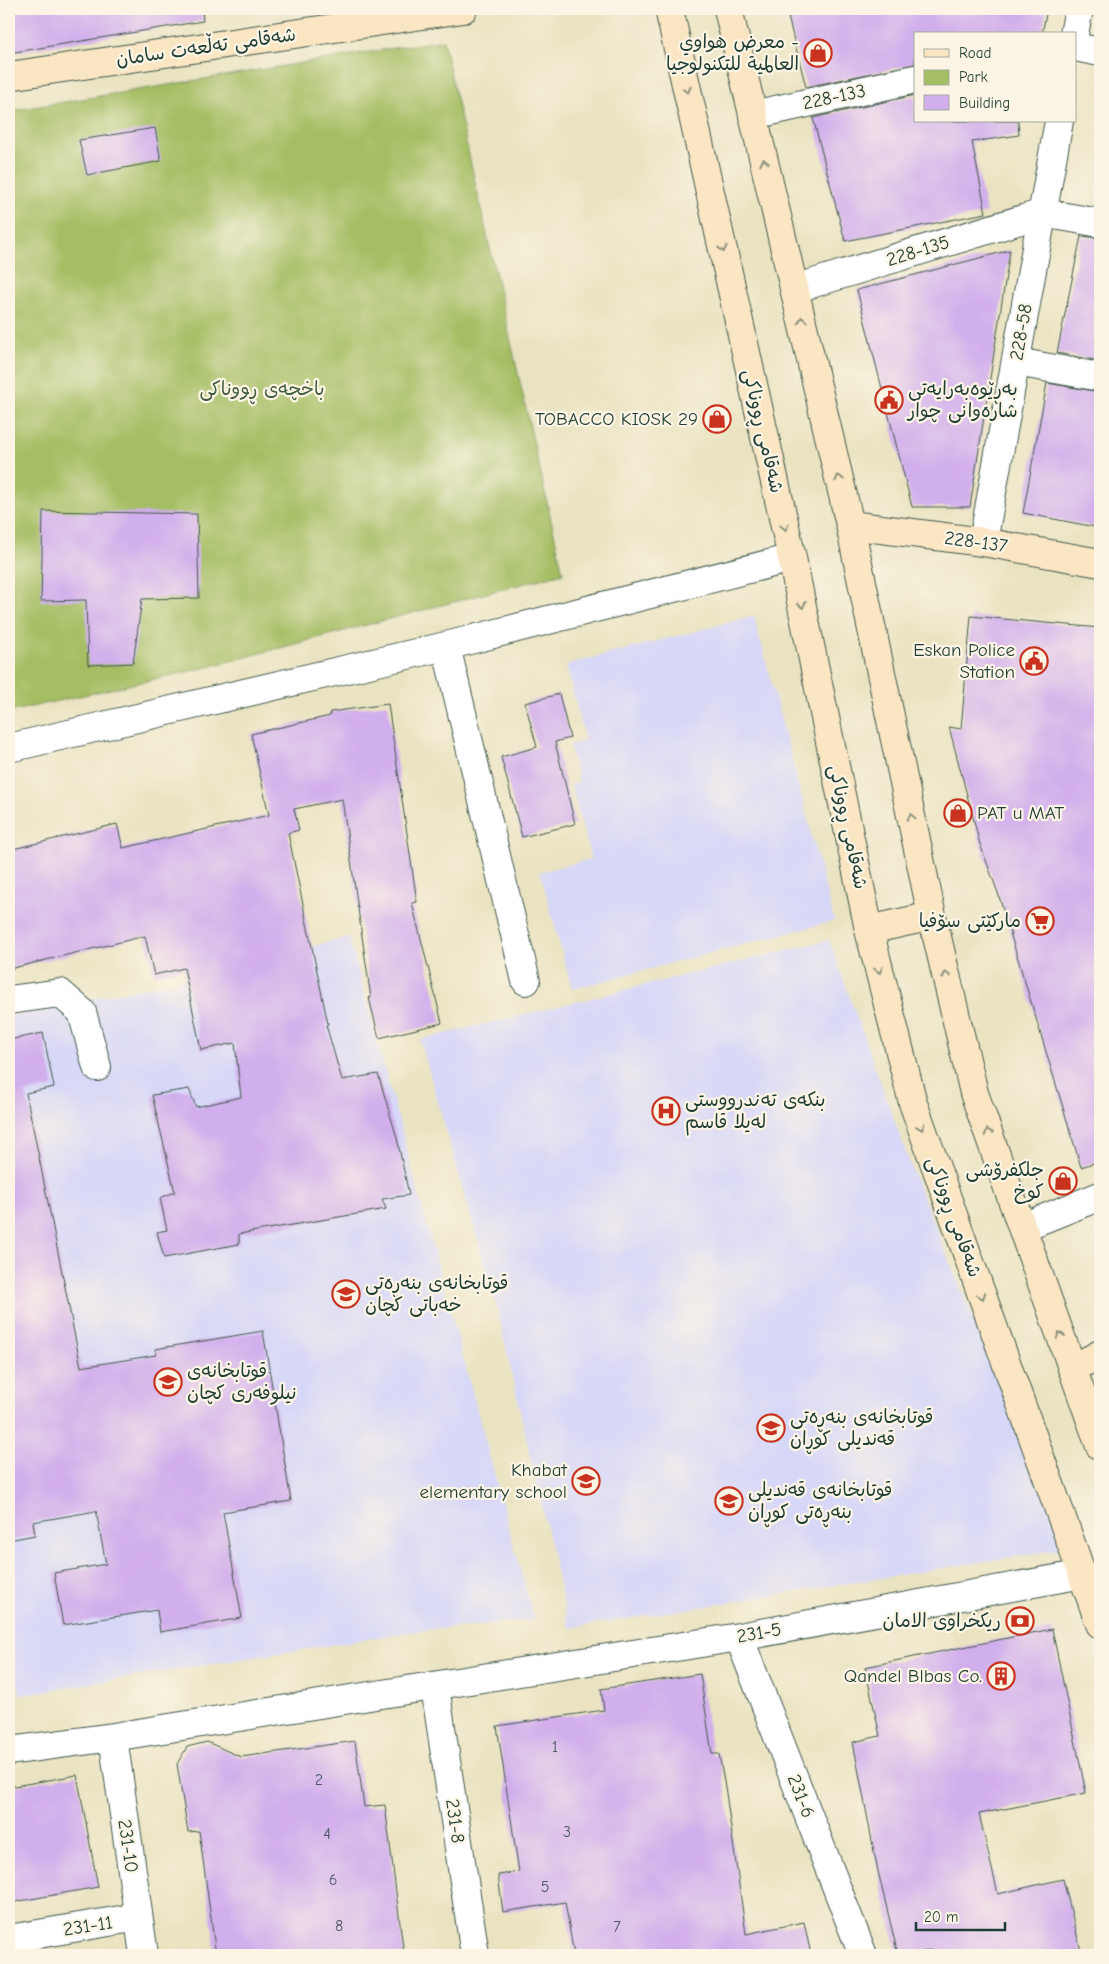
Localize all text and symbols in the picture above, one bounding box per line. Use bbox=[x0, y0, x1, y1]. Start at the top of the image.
street label: شەقامی تەڵعەت سامان bbox=[114, 21, 297, 71]
place label: معرض هواوي - العالمية للتكنولوجيا bbox=[666, 31, 799, 76]
legend bbox=[914, 32, 1076, 122]
shop icon: معرض هواوي - العالمية للتكنولوجيا bbox=[803, 38, 833, 68]
text: Road bbox=[959, 44, 991, 62]
text: Park bbox=[959, 68, 988, 86]
street label: 228-133 bbox=[800, 80, 868, 114]
one-way arrow bbox=[681, 86, 692, 95]
text: Building bbox=[959, 94, 1010, 112]
one-way arrow bbox=[759, 157, 770, 166]
street label: 228-135 bbox=[884, 231, 952, 271]
one-way arrow bbox=[717, 245, 728, 254]
street label: 228-58 bbox=[1005, 302, 1037, 362]
one-way arrow bbox=[797, 315, 808, 324]
street label: شەقامی ڕووناکی bbox=[733, 367, 788, 496]
park label: باخچەی ڕووناکی bbox=[199, 378, 325, 405]
place label: بەڕێوەبەرایەتی شارەوانی چوار bbox=[906, 378, 1018, 423]
public building icon: بەڕێوەبەرایەتی شارەوانی چوار bbox=[874, 385, 904, 415]
shop icon: TOBACCO KIOSK 29 bbox=[702, 404, 732, 434]
place label: TOBACCO KIOSK 29 bbox=[535, 408, 698, 430]
one-way arrow bbox=[834, 473, 845, 482]
one-way arrow bbox=[779, 523, 790, 532]
street label: 228-137 bbox=[943, 527, 1009, 557]
one-way arrow bbox=[796, 601, 806, 610]
place label: Eskan Police Station bbox=[913, 639, 1015, 683]
public building icon: Eskan Police Station bbox=[1019, 646, 1049, 676]
street label: شەقامی ڕووناکی bbox=[819, 763, 872, 892]
shop icon: PAT u MAT bbox=[943, 798, 973, 828]
place label: PAT u MAT bbox=[977, 802, 1064, 824]
one-way arrow bbox=[906, 812, 917, 821]
supermarket icon: مارکێتی سۆفیا bbox=[1025, 906, 1055, 936]
place label: مارکێتی سۆفیا bbox=[919, 910, 1021, 933]
one-way arrow bbox=[873, 965, 884, 974]
one-way arrow bbox=[941, 971, 952, 980]
place label: بنکەی تەندرووستی لەیلا قاسم bbox=[685, 1089, 826, 1136]
hospital icon: بنکەی تەندرووستی لەیلا قاسم bbox=[651, 1096, 681, 1126]
one-way arrow bbox=[915, 1122, 925, 1130]
one-way arrow bbox=[984, 1128, 994, 1137]
street label: شەقامی ڕووناکی bbox=[917, 1154, 986, 1282]
place label: جلکفرۆشی کوخ bbox=[966, 1159, 1044, 1204]
shop icon: جلکفرۆشی کوخ bbox=[1048, 1166, 1078, 1196]
place label: قوتابخانەی بنەڕەتی خەباتی کچان bbox=[365, 1272, 508, 1317]
school or university icon: قوتابخانەی بنەڕەتی خەباتی کچان bbox=[331, 1279, 361, 1309]
one-way arrow bbox=[976, 1291, 986, 1300]
one-way arrow bbox=[1056, 1331, 1066, 1340]
place label: قوتابخانەی نیلوفەری کچان bbox=[187, 1360, 296, 1405]
school or university icon: قوتابخانەی نیلوفەری کچان bbox=[153, 1367, 183, 1397]
place label: قوتابخانەی بنەڕەتی قەندیلی کوڕان bbox=[790, 1406, 933, 1455]
school or university icon: قوتابخانەی بنەڕەتی قەندیلی کوڕان bbox=[756, 1413, 786, 1443]
place label: Khabat elementary school bbox=[420, 1459, 568, 1503]
school or university icon: Khabat elementary school bbox=[571, 1466, 601, 1496]
place label: قوتابخانەی قەندیلی بنەڕەتی کوڕان bbox=[748, 1479, 892, 1528]
school or university icon: قوتابخانەی قەندیلی بنەڕەتی کوڕان bbox=[714, 1486, 744, 1516]
bank icon: ريكخراوى الامان bbox=[1005, 1606, 1035, 1636]
place label: ريكخراوى الامان bbox=[882, 1610, 1001, 1632]
street label: 231-5 bbox=[735, 1618, 783, 1648]
building icon: Qandel Blbas Co. bbox=[986, 1661, 1016, 1691]
place label: Qandel Blbas Co. bbox=[844, 1665, 982, 1687]
house number: 1 bbox=[552, 1738, 558, 1756]
house number: 2 bbox=[315, 1771, 323, 1789]
street label: 231-6 bbox=[783, 1771, 819, 1821]
street label: 231-8 bbox=[441, 1797, 469, 1845]
street label: 231-10 bbox=[113, 1818, 143, 1874]
house number: 3 bbox=[563, 1823, 571, 1841]
house number: 4 bbox=[323, 1825, 331, 1843]
house number: 6 bbox=[329, 1871, 337, 1889]
house number: 5 bbox=[541, 1878, 549, 1896]
scale bar bbox=[916, 1899, 1005, 1931]
text: 20 m bbox=[924, 1908, 958, 1926]
street label: 231-11 bbox=[62, 1911, 114, 1941]
house number: 8 bbox=[335, 1917, 343, 1935]
house number: 7 bbox=[613, 1918, 621, 1936]

